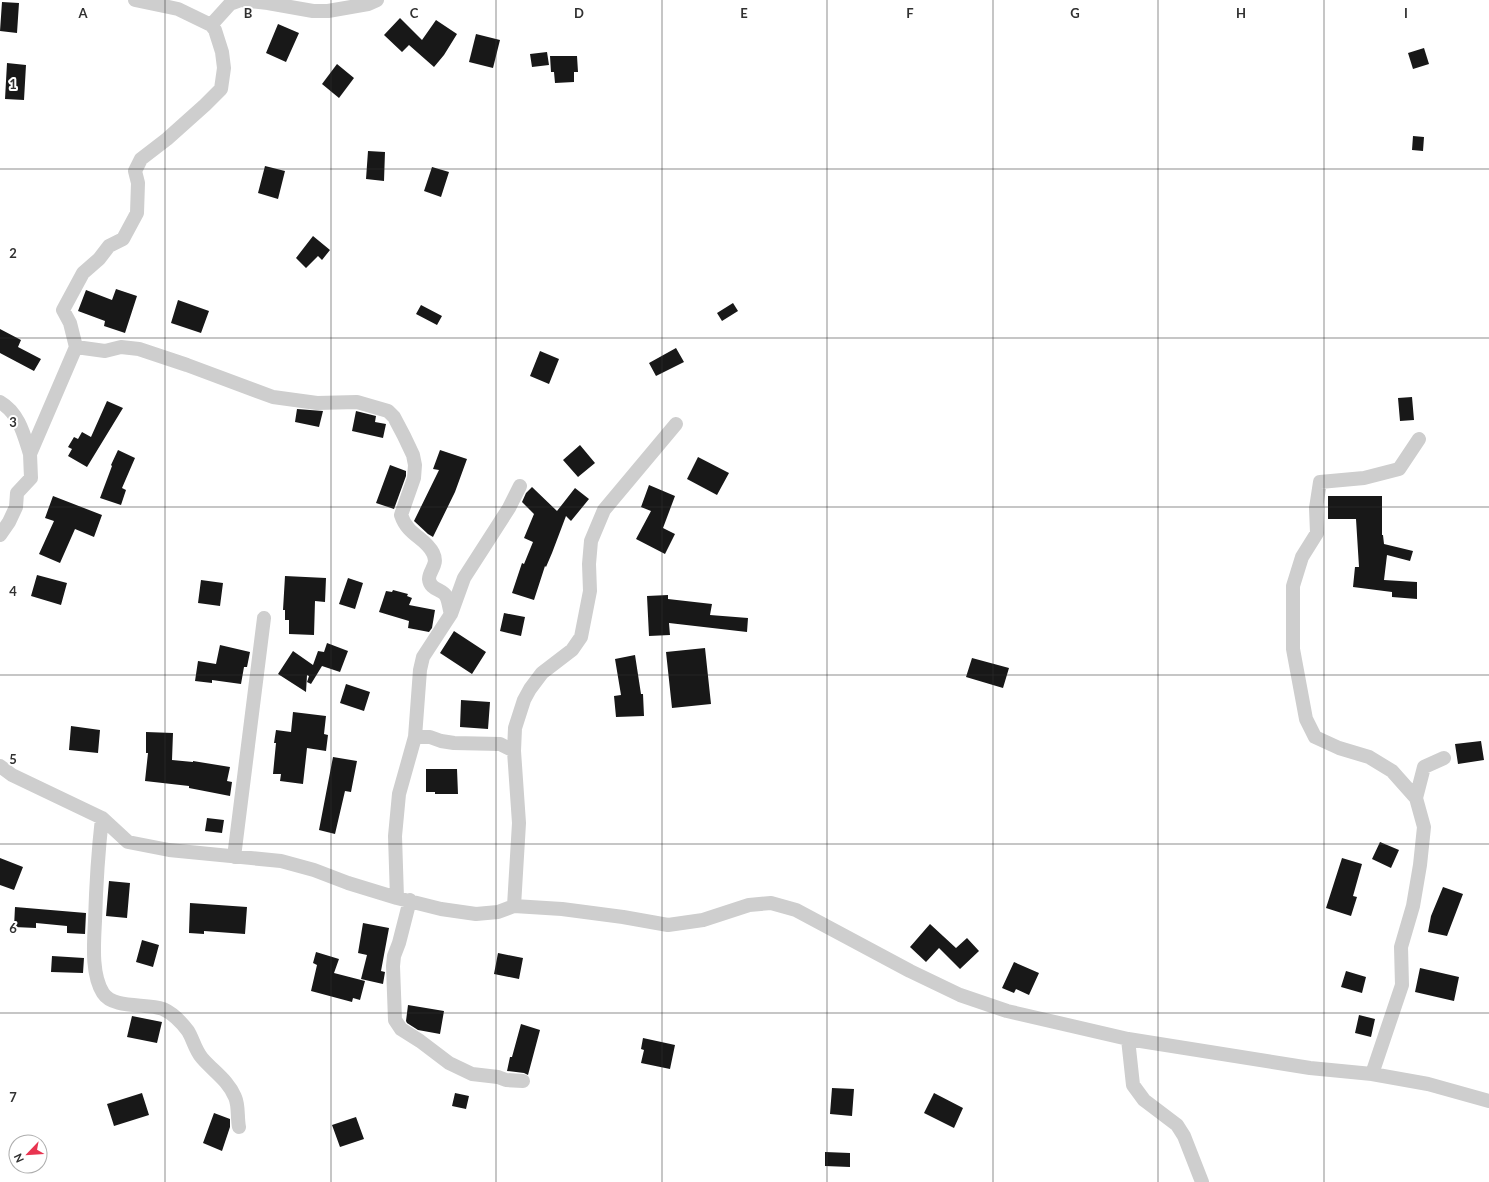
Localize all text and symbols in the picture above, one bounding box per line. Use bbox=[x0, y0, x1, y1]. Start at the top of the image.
text: A bbox=[77, 5, 88, 21]
text: B bbox=[244, 5, 253, 21]
text: C bbox=[410, 5, 419, 21]
text: D bbox=[574, 5, 584, 21]
text: E bbox=[740, 5, 748, 21]
text: F bbox=[906, 5, 914, 21]
text: G bbox=[1070, 5, 1080, 21]
text: H bbox=[1236, 5, 1246, 21]
text: I bbox=[1404, 5, 1408, 21]
text: 1 bbox=[9, 76, 17, 92]
text: 2 bbox=[9, 245, 17, 261]
text: 3 bbox=[9, 414, 17, 430]
text: 4 bbox=[9, 583, 17, 599]
text: 5 bbox=[9, 751, 17, 767]
text: 6 bbox=[9, 920, 17, 936]
text: 7 bbox=[9, 1089, 17, 1105]
north arrow bbox=[8, 1134, 48, 1174]
text: N bbox=[11, 1152, 26, 1165]

